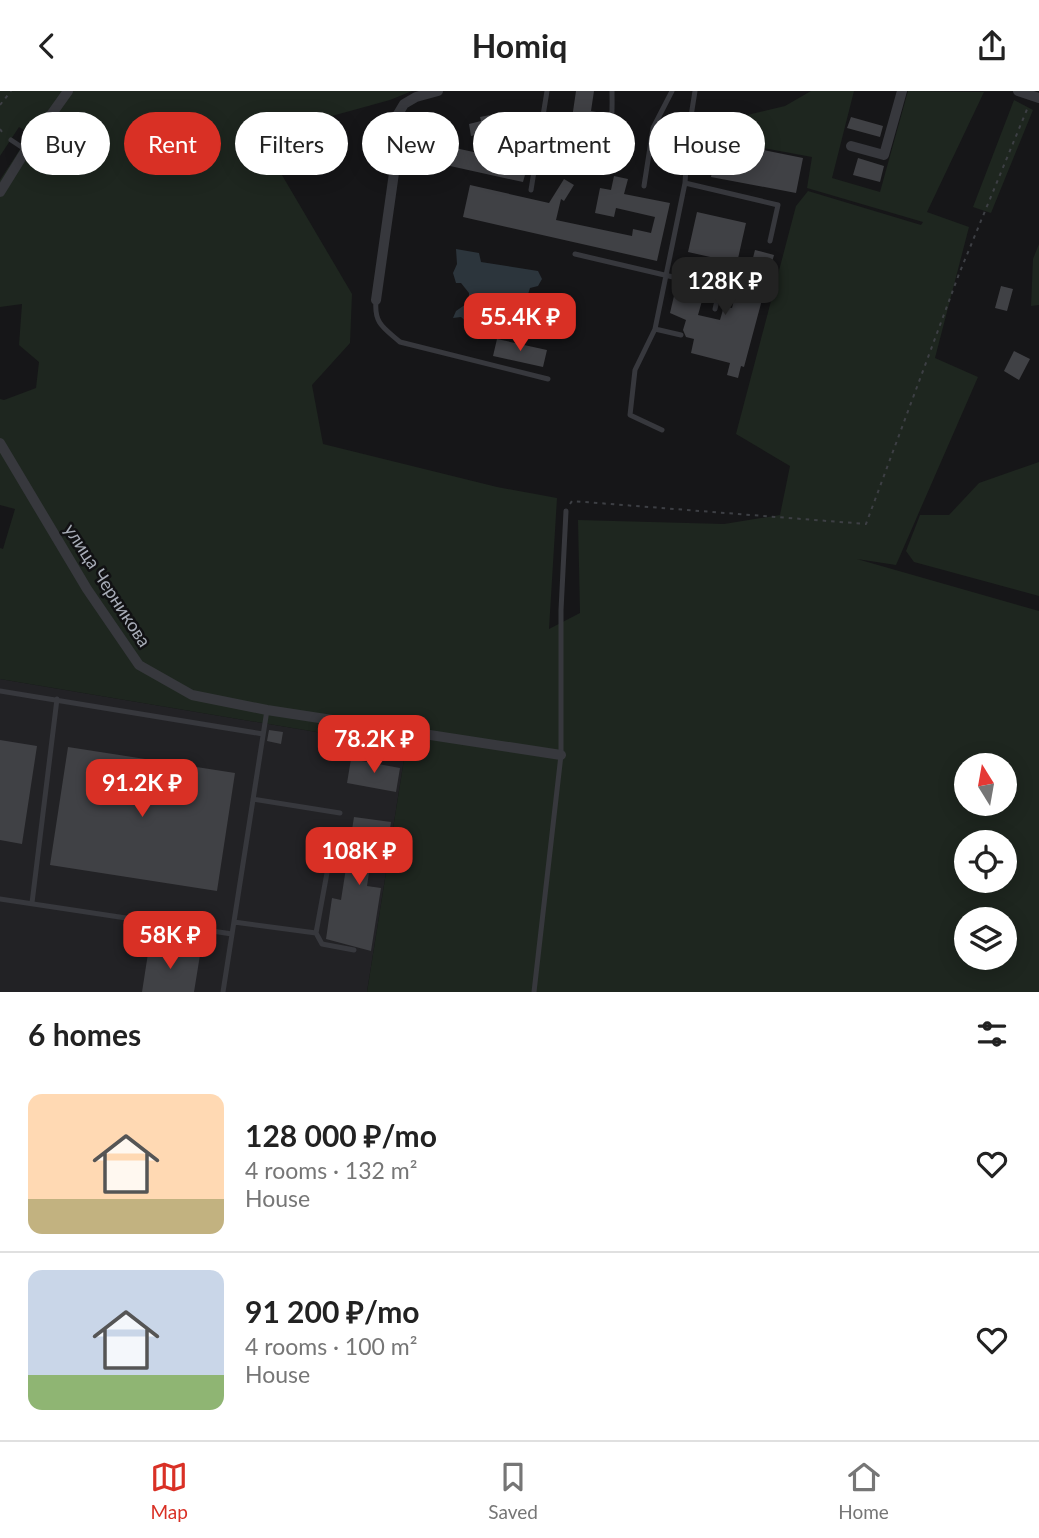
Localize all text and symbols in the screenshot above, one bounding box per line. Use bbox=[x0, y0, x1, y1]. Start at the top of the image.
text: Homiq bbox=[472, 26, 567, 65]
icon: back bbox=[28, 27, 66, 65]
icon: share bbox=[973, 27, 1011, 65]
chip: Buy bbox=[21, 112, 110, 175]
chip: Rent bbox=[124, 112, 221, 175]
chip: Filters bbox=[235, 112, 348, 175]
chip: New bbox=[362, 112, 459, 175]
chip: Apartment bbox=[473, 112, 635, 175]
chip: House bbox=[649, 112, 765, 175]
pin: 128K ₽ bbox=[668, 257, 782, 317]
text: 128K ₽ bbox=[688, 266, 762, 294]
pin: 55.4K ₽ bbox=[455, 293, 585, 353]
text: 55.4K ₽ bbox=[480, 302, 560, 330]
street label: улица Черникова bbox=[60, 519, 156, 651]
pin: 78.2K ₽ bbox=[309, 715, 439, 775]
text: 78.2K ₽ bbox=[334, 724, 414, 752]
north arrow bbox=[954, 753, 1017, 815]
map controls bbox=[954, 753, 1017, 970]
pin: 91.2K ₽ bbox=[77, 759, 207, 819]
text: 91.2K ₽ bbox=[102, 768, 182, 796]
pin: 108K ₽ bbox=[302, 827, 416, 887]
button: locate bbox=[954, 830, 1017, 893]
text: 108K ₽ bbox=[322, 836, 396, 864]
button: layers bbox=[954, 907, 1017, 970]
pin: 58K ₽ bbox=[121, 911, 219, 971]
text: 58K ₽ bbox=[139, 920, 201, 948]
icon: filters bbox=[973, 1015, 1011, 1053]
text: 6 homes bbox=[28, 1016, 141, 1052]
text: 128 000 ₽/mo bbox=[245, 1117, 437, 1153]
icon: home bbox=[84, 1122, 168, 1206]
icon: heart bbox=[973, 1145, 1011, 1183]
text: 4 rooms · 132 m² bbox=[245, 1156, 417, 1184]
text: House bbox=[245, 1184, 310, 1212]
text: 91 200 ₽/mo bbox=[245, 1293, 420, 1329]
icon: home bbox=[84, 1298, 168, 1382]
icon: heart bbox=[973, 1321, 1011, 1359]
text: 4 rooms · 100 m² bbox=[245, 1332, 417, 1360]
text: House bbox=[245, 1360, 310, 1388]
tab: Map bbox=[150, 1458, 188, 1523]
tab: Saved bbox=[488, 1458, 538, 1523]
tab: Home bbox=[838, 1458, 889, 1523]

